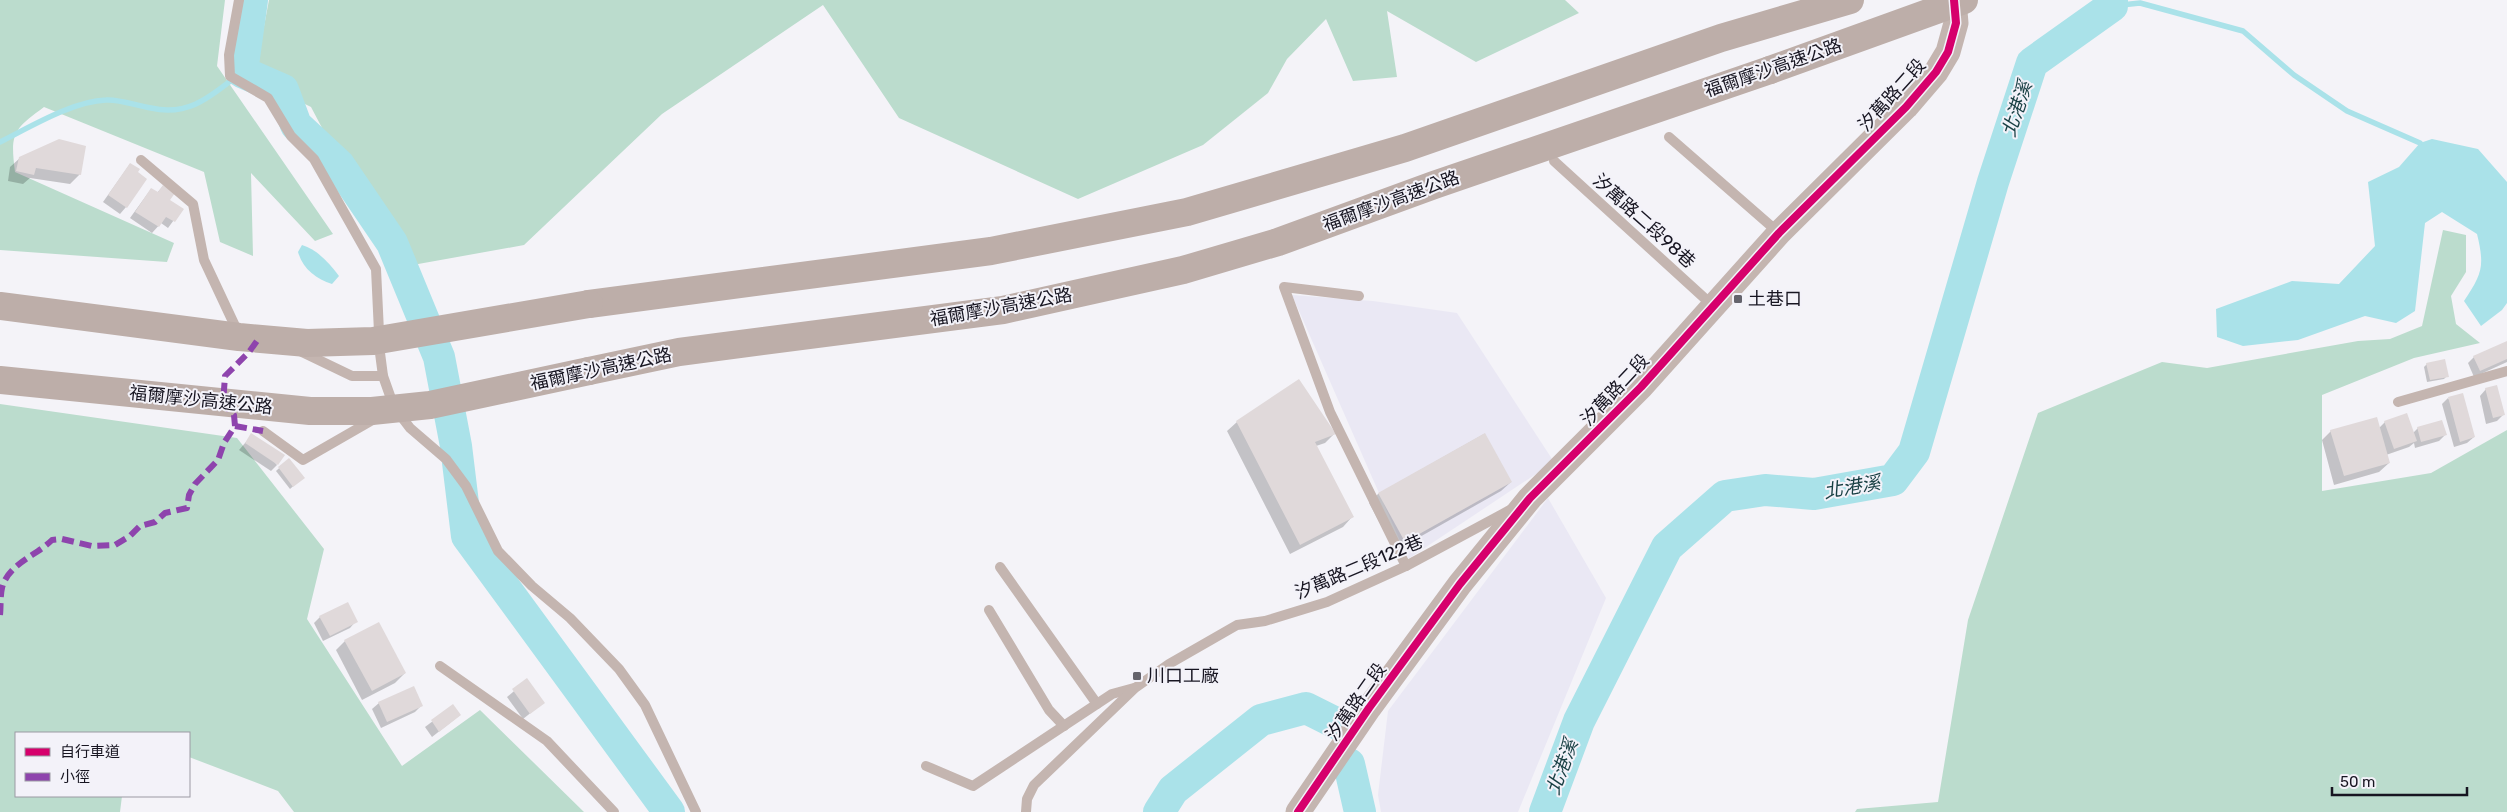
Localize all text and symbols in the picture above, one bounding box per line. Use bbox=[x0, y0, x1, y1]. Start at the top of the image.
street label: 福爾摩沙高速公路 bbox=[1701, 34, 1845, 102]
street label: 汐萬路二段 bbox=[1854, 54, 1930, 136]
water label: 北港溪 bbox=[1997, 75, 2038, 140]
street label: 福爾摩沙高速公路 bbox=[1320, 166, 1462, 236]
street label: 汐萬路二段98巷 bbox=[1588, 169, 1700, 273]
street label: 福爾摩沙高速公路 bbox=[928, 284, 1074, 330]
place label: 土巷口 bbox=[1748, 288, 1802, 310]
marker: 土巷口 bbox=[1732, 293, 1744, 305]
street label: 福爾摩沙高速公路 bbox=[528, 343, 674, 395]
street label: 汐萬路二段 bbox=[1576, 350, 1654, 430]
street label: 福爾摩沙高速公路 bbox=[128, 382, 274, 418]
water label: 北港溪 bbox=[1822, 470, 1885, 503]
street label: 汐萬路二段122巷 bbox=[1292, 530, 1426, 604]
street label: 汐萬路二段 bbox=[1321, 659, 1391, 745]
place label: 川口工廠 bbox=[1147, 665, 1219, 687]
marker: 川口工廠 bbox=[1131, 670, 1143, 682]
legend bbox=[15, 732, 190, 797]
water label: 北港溪 bbox=[1541, 733, 1584, 798]
text: 自行車道 bbox=[60, 743, 120, 761]
scale bar bbox=[2332, 764, 2467, 796]
text: 小徑 bbox=[60, 768, 90, 786]
text: 50 m bbox=[2340, 773, 2375, 791]

